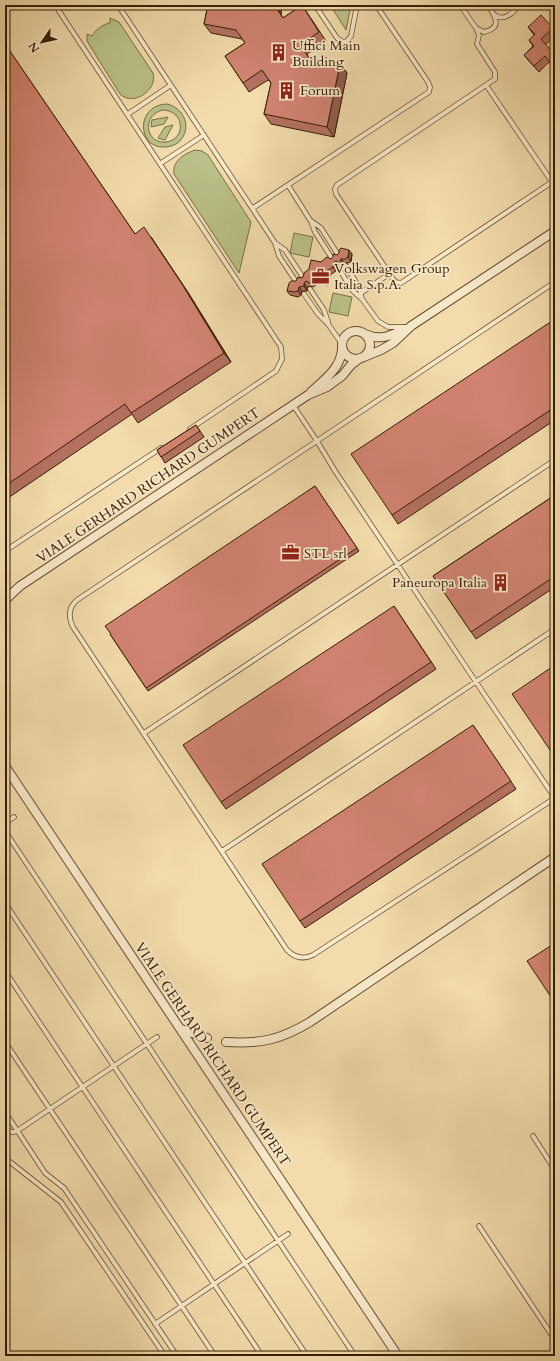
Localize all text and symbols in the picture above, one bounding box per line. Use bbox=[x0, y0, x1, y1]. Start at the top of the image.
north arrow bbox=[22, 22, 62, 62]
place label: Uffici Main Building bbox=[292, 36, 361, 71]
text: N bbox=[25, 39, 43, 55]
building icon: Uffici Main Building bbox=[269, 43, 289, 63]
building icon: Forum bbox=[277, 80, 297, 100]
place label: Forum bbox=[300, 81, 340, 100]
place label: Volkswagen Group Italia S.p.A. bbox=[334, 259, 450, 294]
office icon: Volkswagen Group Italia S.p.A. bbox=[311, 266, 331, 286]
street label: VIALE GERHARD RICHARD GUMPERT bbox=[33, 403, 264, 568]
office icon: STL srl bbox=[281, 543, 301, 563]
place label: STL srl bbox=[304, 544, 347, 563]
building icon: Paneuropa Italia bbox=[490, 572, 510, 592]
place label: Paneuropa Italia bbox=[392, 573, 487, 592]
street label: VIALE GERHARD RICHARD GUMPERT bbox=[130, 939, 295, 1170]

